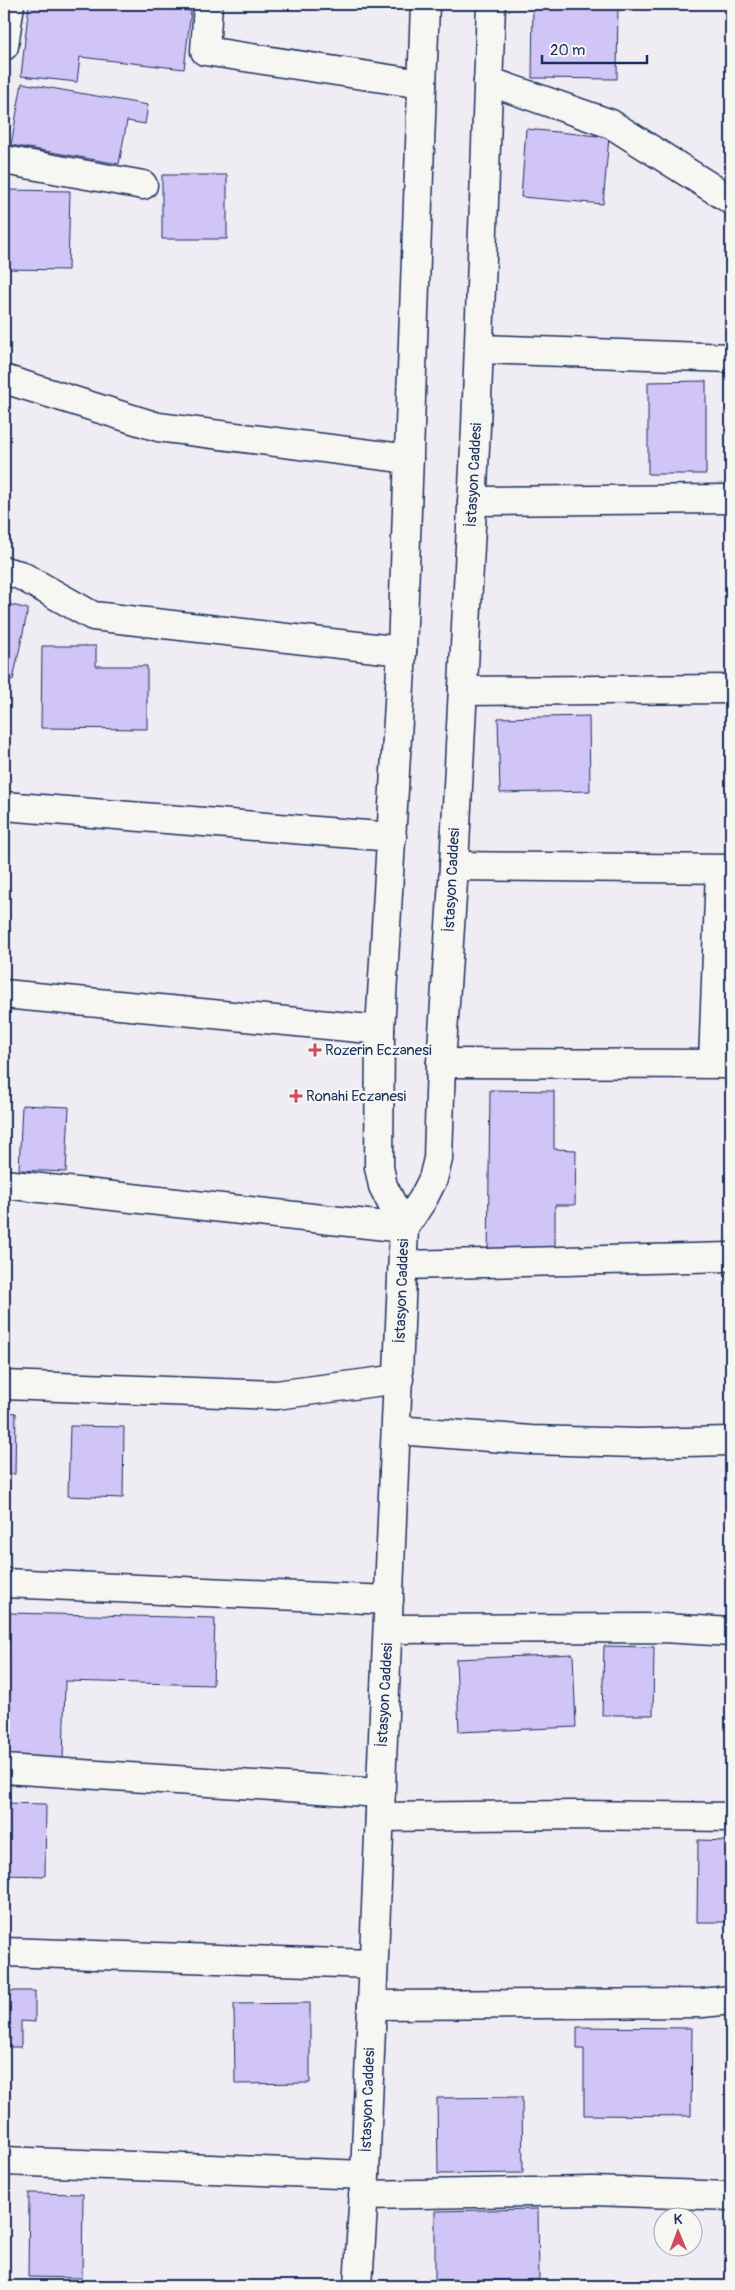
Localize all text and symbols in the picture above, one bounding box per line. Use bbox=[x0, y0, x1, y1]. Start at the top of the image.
scale bar bbox=[542, 32, 648, 64]
text: 20 m bbox=[550, 41, 585, 60]
street label: İstasyon Caddesi bbox=[462, 422, 486, 528]
street label: İstasyon Caddesi bbox=[440, 827, 464, 933]
place label: Rozerin Eczanesi bbox=[325, 1041, 432, 1060]
marker: Rozerin Eczanesi bbox=[309, 1044, 321, 1056]
place label: Ronahi Eczanesi bbox=[306, 1087, 407, 1106]
marker: Ronahi Eczanesi bbox=[290, 1090, 302, 1102]
street label: İstasyon Caddesi bbox=[391, 1238, 413, 1344]
street label: İstasyon Caddesi bbox=[373, 1642, 397, 1748]
street label: İstasyon Caddesi bbox=[357, 2047, 379, 2153]
north arrow bbox=[652, 2208, 702, 2258]
text: K bbox=[673, 2211, 683, 2228]

